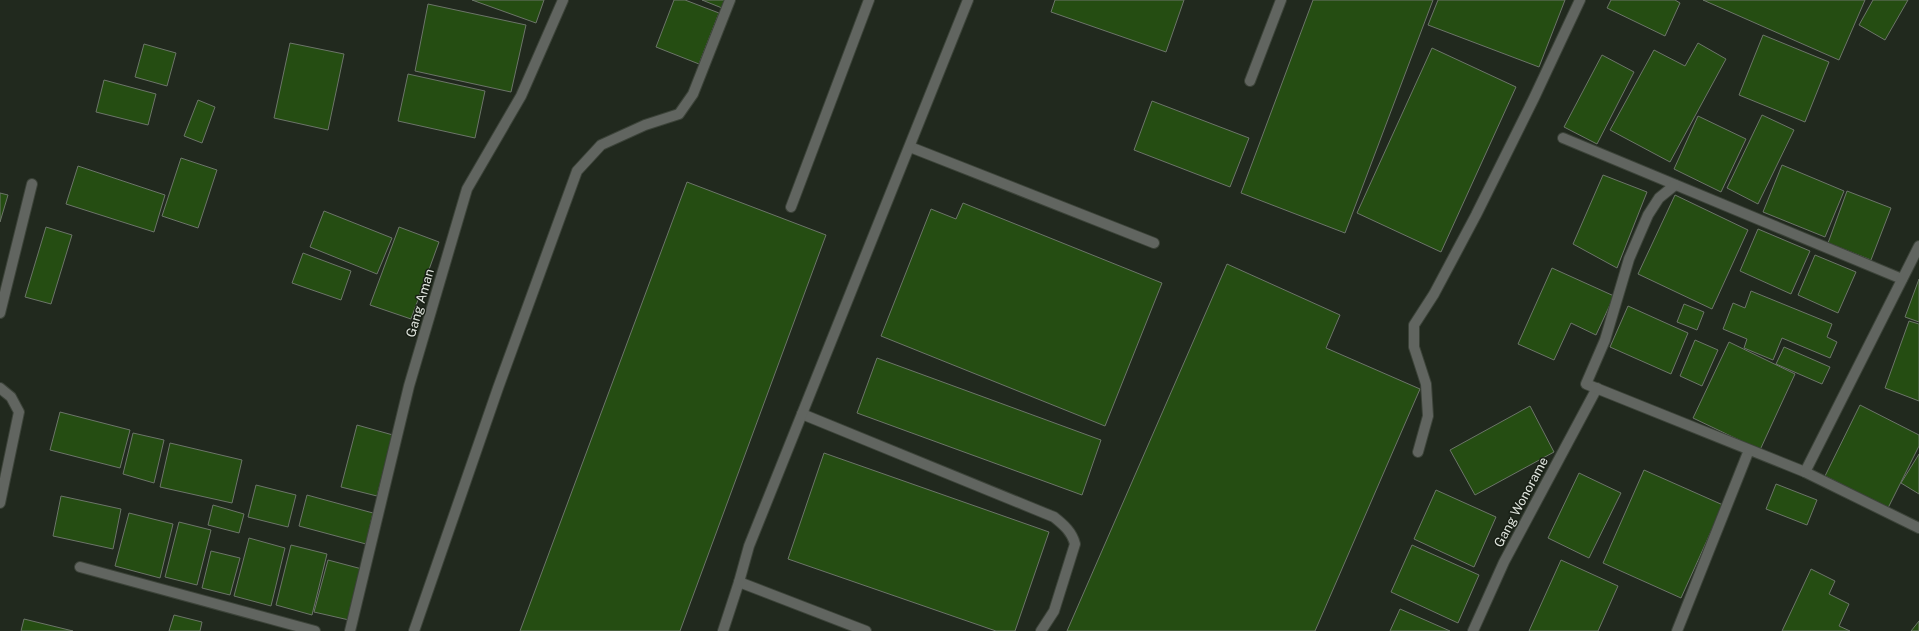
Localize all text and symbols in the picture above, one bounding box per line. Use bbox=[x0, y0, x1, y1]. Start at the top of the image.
street label: Gang Aman bbox=[403, 267, 437, 339]
street label: Gang Wonorame bbox=[1491, 454, 1551, 550]

